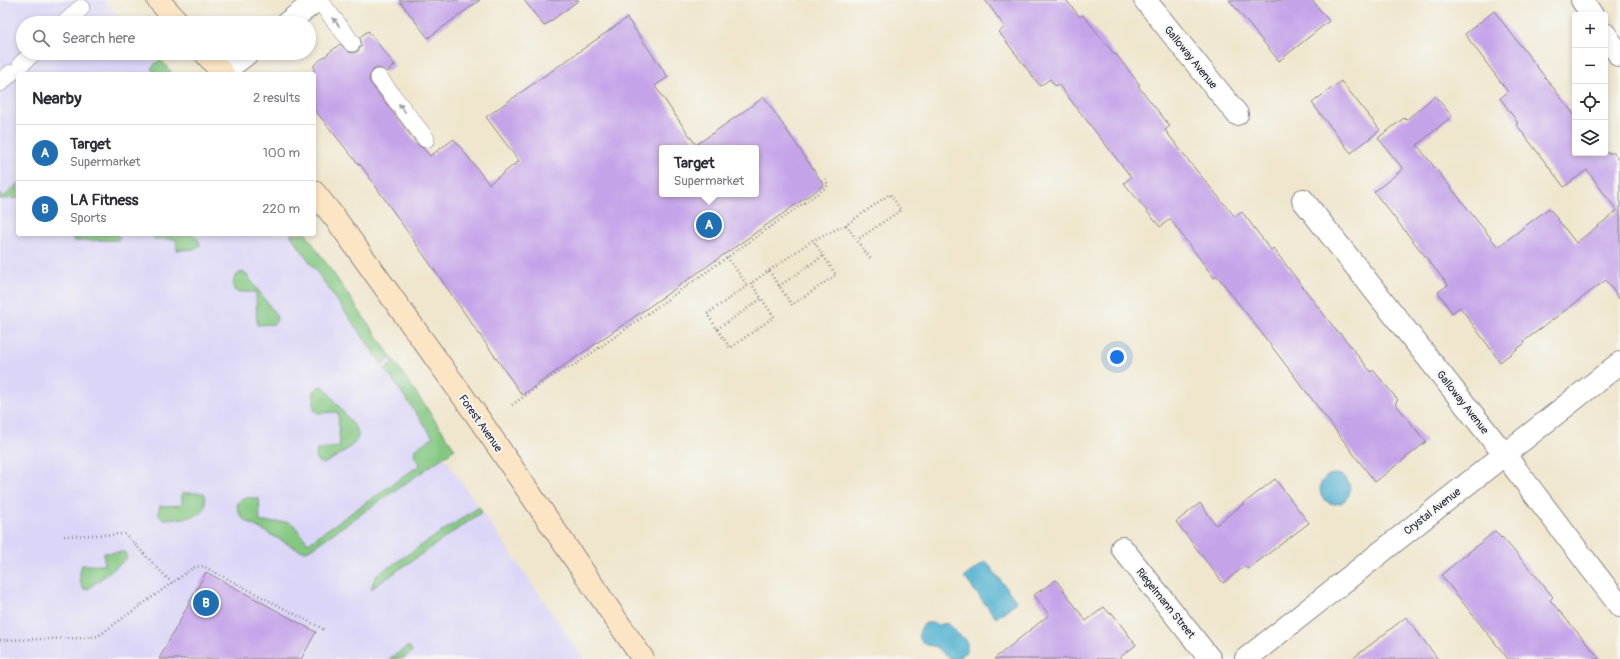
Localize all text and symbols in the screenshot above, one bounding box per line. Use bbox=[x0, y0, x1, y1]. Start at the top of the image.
map controls bbox=[1572, 12, 1608, 156]
button: + bbox=[1572, 12, 1608, 48]
search box bbox=[16, 16, 316, 60]
one-way arrow bbox=[331, 16, 340, 27]
street label: Galloway Avenue bbox=[1161, 23, 1220, 92]
icon: search bbox=[30, 27, 52, 49]
text: Search here bbox=[62, 29, 135, 48]
button: − bbox=[1572, 48, 1608, 84]
button: locate bbox=[1572, 84, 1608, 120]
text: Nearby bbox=[32, 88, 81, 109]
text: 2 results bbox=[253, 90, 300, 106]
one-way arrow bbox=[398, 103, 407, 114]
button: layers bbox=[1572, 120, 1608, 156]
text: Target bbox=[70, 135, 111, 154]
text: A bbox=[41, 145, 49, 161]
text: 100 m bbox=[263, 145, 300, 161]
popup bbox=[659, 145, 759, 197]
text: Supermarket bbox=[70, 154, 141, 170]
text: Target bbox=[674, 154, 714, 173]
text: Supermarket bbox=[674, 173, 744, 189]
text: LA Fitness bbox=[70, 191, 139, 210]
text: B bbox=[41, 201, 49, 217]
text: 220 m bbox=[262, 201, 300, 217]
text: Sports bbox=[70, 210, 106, 226]
pin: A bbox=[696, 210, 722, 240]
your location bbox=[1107, 347, 1127, 367]
street label: Galloway Avenue bbox=[1434, 368, 1492, 437]
street label: Forest Avenue bbox=[456, 392, 505, 455]
street label: Crystal Avenue bbox=[1401, 485, 1464, 538]
street label: Riegelmann Street bbox=[1133, 566, 1198, 641]
pin: B bbox=[193, 588, 219, 618]

